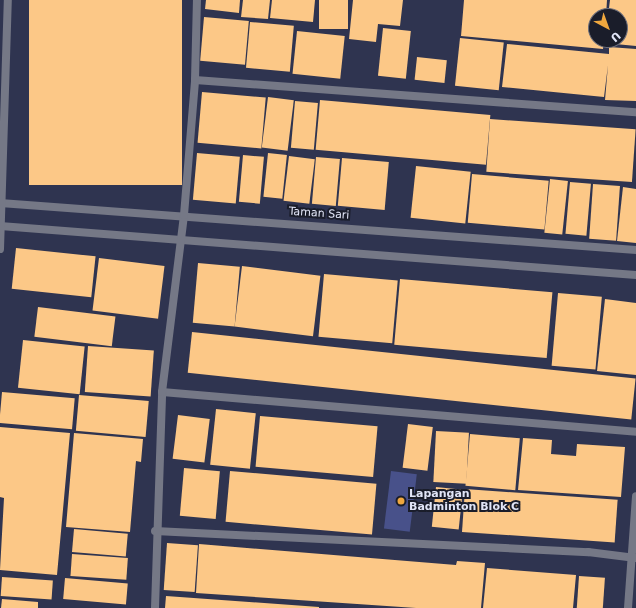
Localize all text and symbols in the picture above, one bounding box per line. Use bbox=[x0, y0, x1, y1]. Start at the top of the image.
north arrow bbox=[588, 8, 628, 48]
text: U bbox=[608, 29, 623, 45]
street label: Taman Sari bbox=[288, 205, 350, 223]
place label: Lapangan Badminton Blok C bbox=[409, 488, 519, 514]
marker: Lapangan Badminton Blok C bbox=[396, 496, 406, 506]

